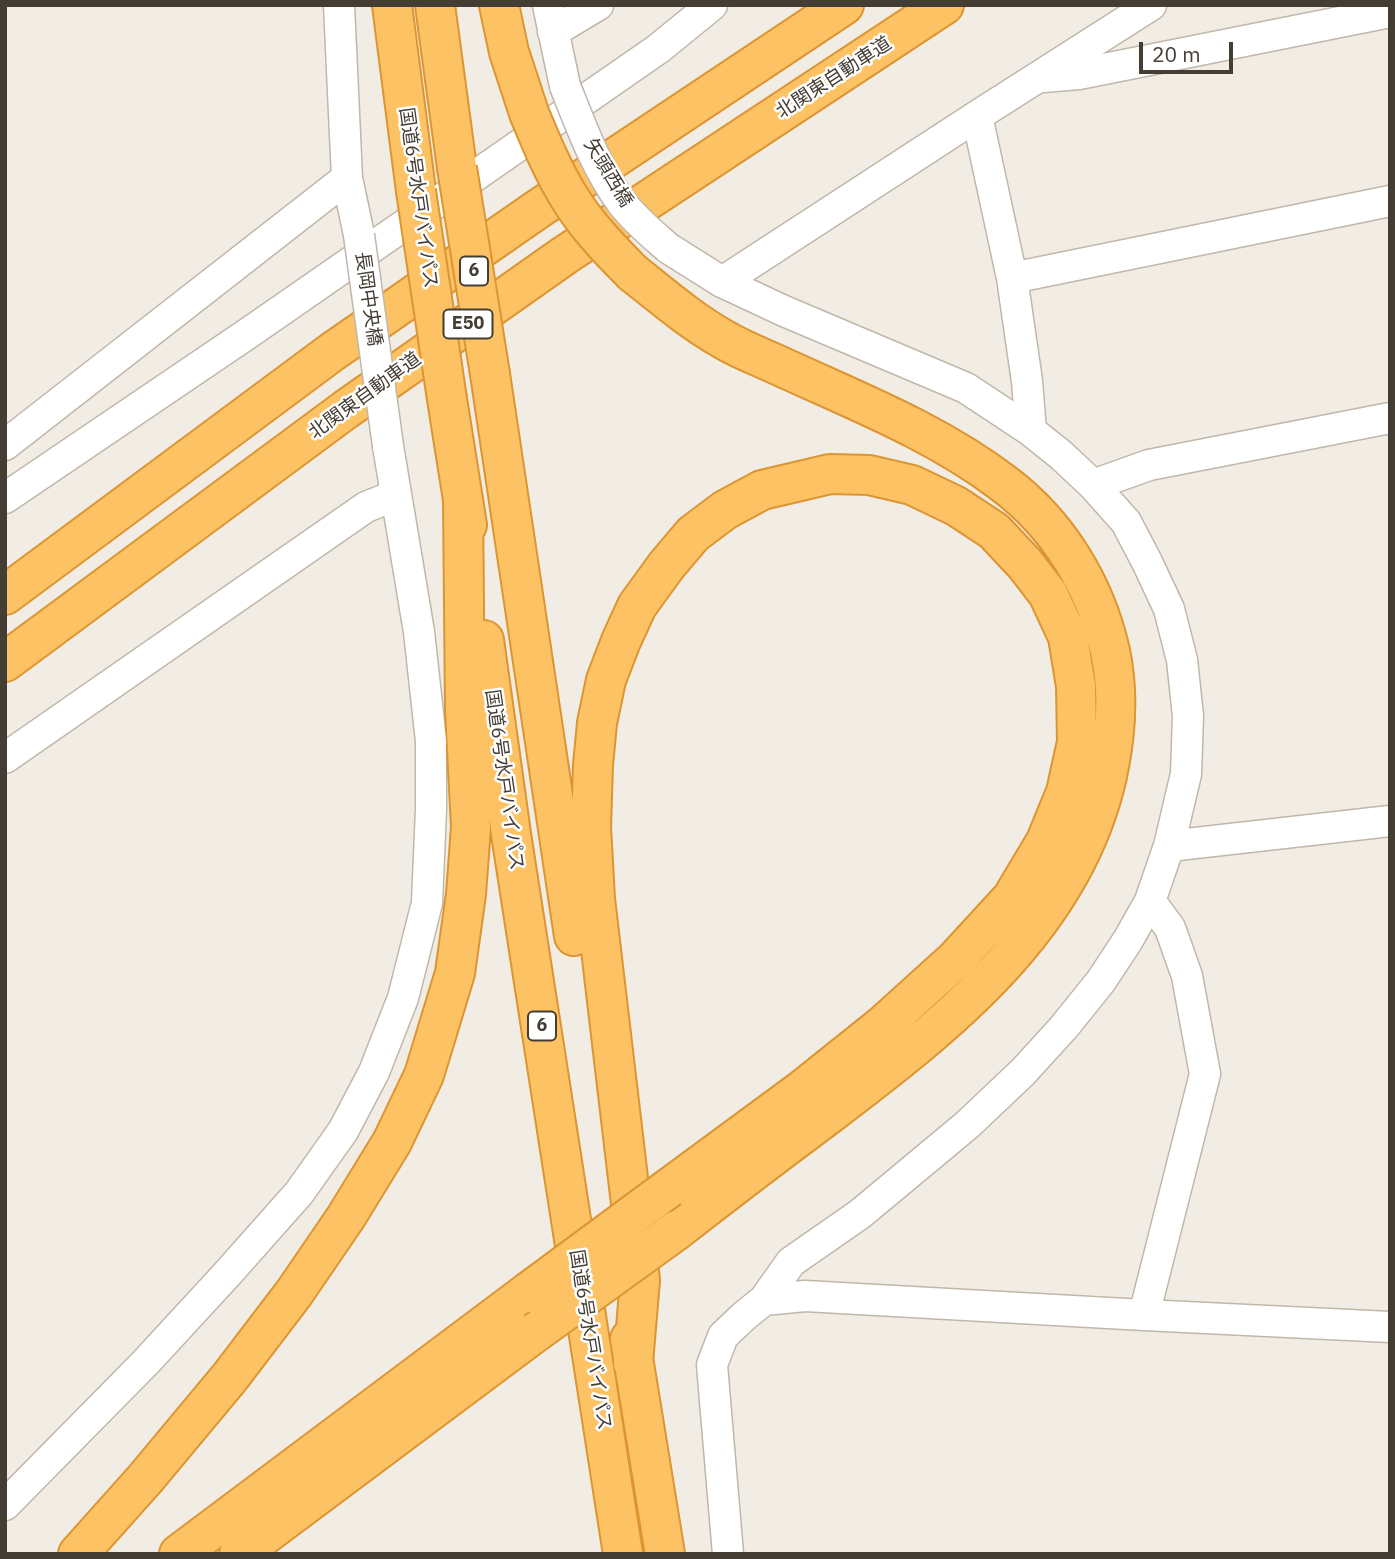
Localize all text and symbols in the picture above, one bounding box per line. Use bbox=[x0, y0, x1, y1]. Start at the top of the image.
scale bar bbox=[1143, 28, 1238, 72]
street label: 北関東自動車道 bbox=[772, 32, 896, 124]
text: 20 m bbox=[1152, 40, 1201, 68]
street label: 国道6号水戸バイパス bbox=[394, 106, 442, 290]
street label: 矢頭西橋 bbox=[579, 135, 637, 211]
street label: 長岡中央橋 bbox=[350, 250, 386, 348]
road number: 6 bbox=[460, 256, 488, 286]
road number: E50 bbox=[444, 310, 492, 338]
street label: 北関東自動車道 bbox=[304, 348, 426, 444]
street label: 国道6号水戸バイパス bbox=[480, 688, 528, 872]
road number: 6 bbox=[528, 1012, 556, 1041]
street label: 国道6号水戸バイパス bbox=[564, 1248, 616, 1432]

